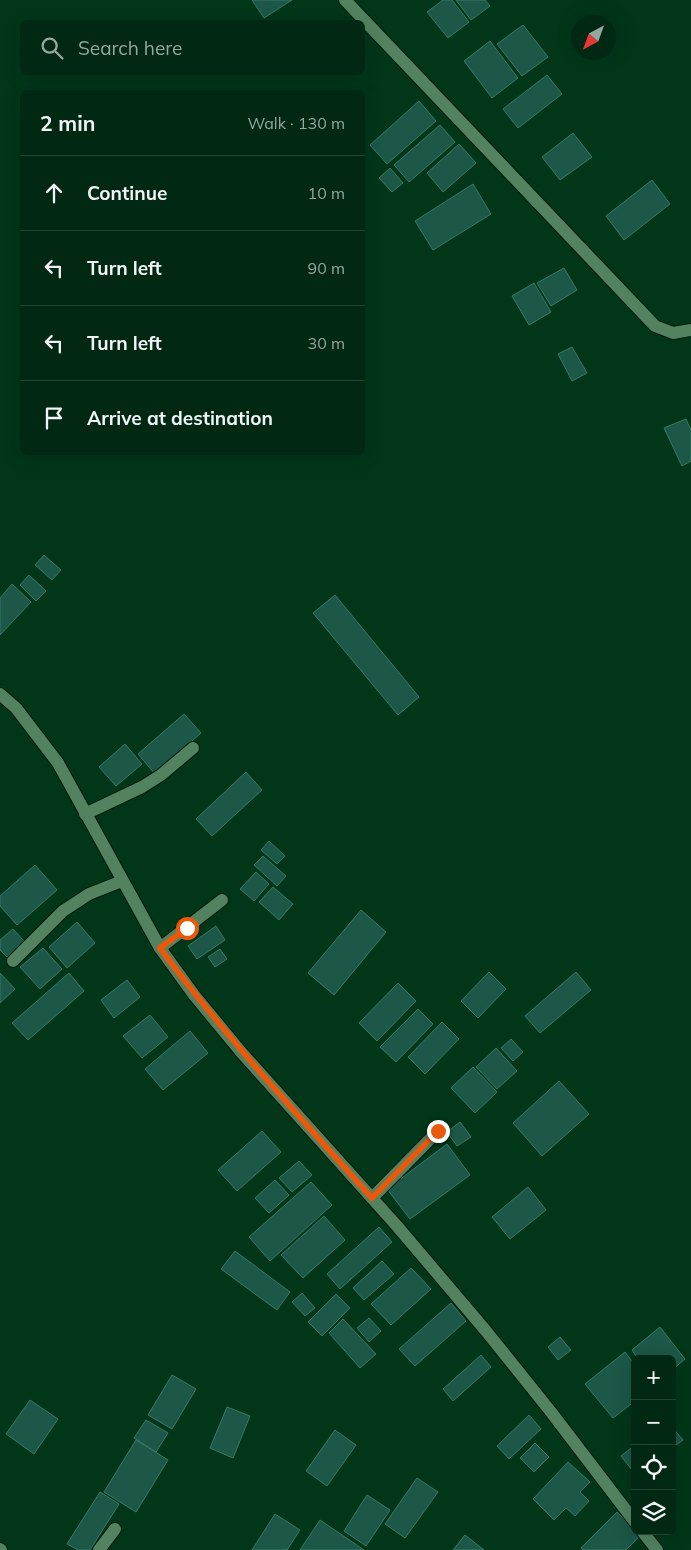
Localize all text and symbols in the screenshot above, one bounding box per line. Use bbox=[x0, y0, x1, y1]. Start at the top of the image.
north arrow bbox=[571, 15, 616, 60]
search box bbox=[20, 20, 365, 75]
icon: search bbox=[38, 34, 66, 62]
text: Search here bbox=[78, 36, 182, 60]
text: 2 min bbox=[40, 110, 95, 136]
text: Walk · 130 m bbox=[247, 113, 345, 133]
icon: ahead bbox=[40, 179, 68, 207]
text: Continue bbox=[87, 181, 167, 205]
text: 10 m bbox=[308, 183, 345, 203]
icon: left bbox=[40, 254, 68, 282]
text: Turn left bbox=[87, 256, 162, 280]
text: 90 m bbox=[308, 258, 345, 278]
icon: left bbox=[40, 329, 68, 357]
text: Turn left bbox=[87, 331, 162, 355]
text: 30 m bbox=[308, 333, 345, 353]
icon: arrive bbox=[40, 404, 68, 432]
text: Arrive at destination bbox=[87, 406, 273, 430]
route start bbox=[176, 917, 199, 940]
route end bbox=[427, 1120, 450, 1143]
map controls bbox=[631, 1355, 676, 1535]
button: + bbox=[631, 1355, 676, 1400]
button: − bbox=[631, 1400, 676, 1445]
button: locate bbox=[631, 1445, 676, 1490]
button: layers bbox=[631, 1490, 676, 1535]

